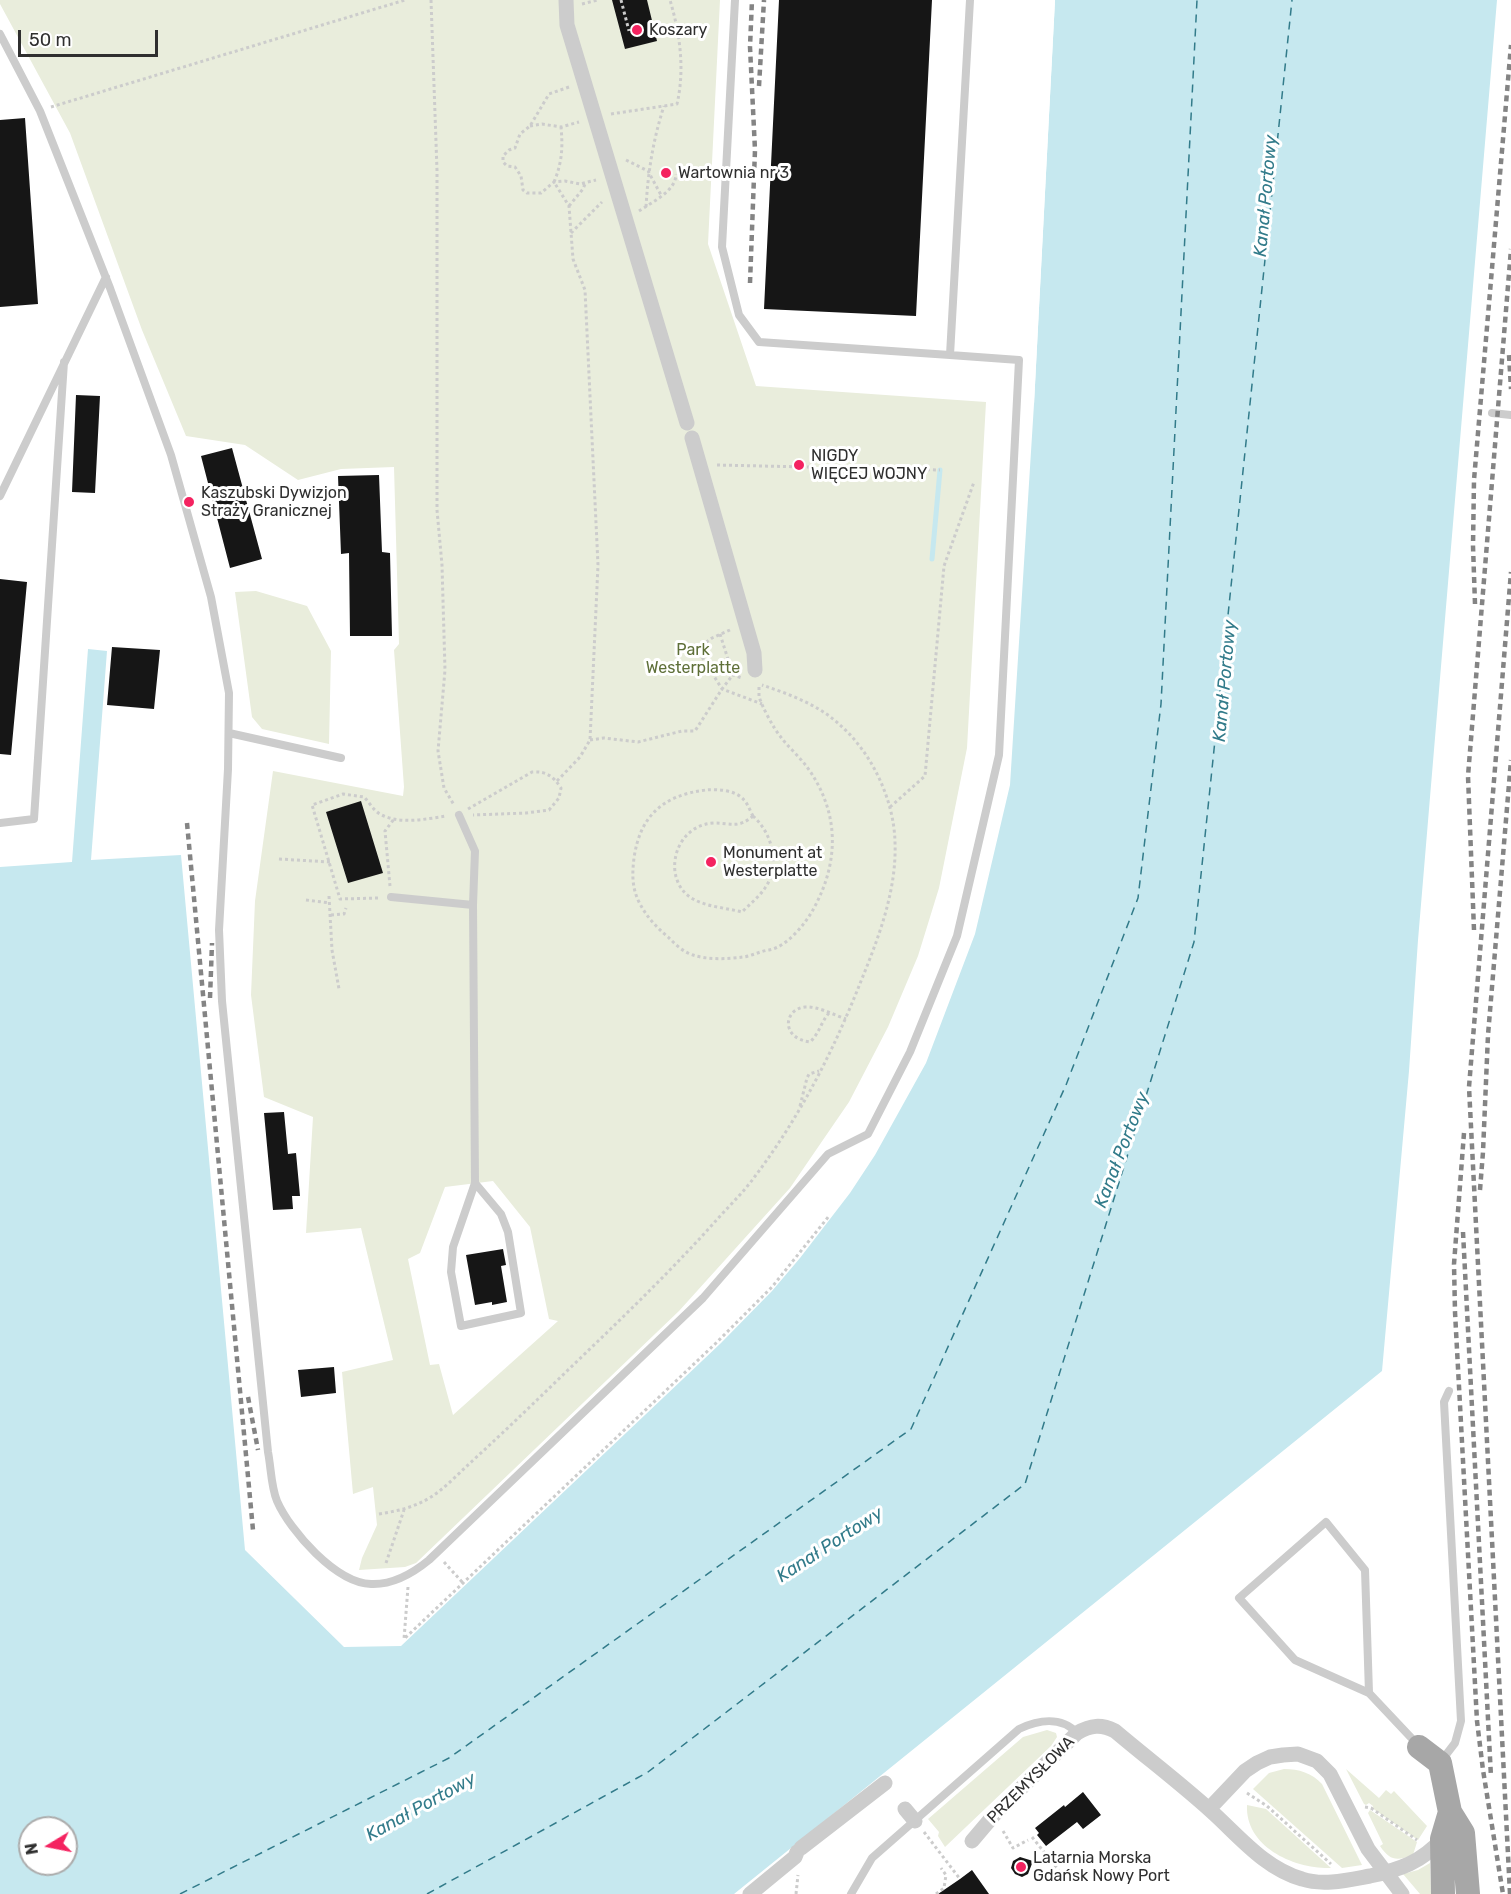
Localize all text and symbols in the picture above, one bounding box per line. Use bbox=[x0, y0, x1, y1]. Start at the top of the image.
scale bar bbox=[21, 18, 160, 56]
place label: Koszary bbox=[649, 20, 707, 40]
marker: Koszary bbox=[630, 23, 644, 37]
text: 50 m bbox=[29, 29, 72, 51]
water label: Kanał Portowy bbox=[1250, 134, 1282, 258]
place label: Wartownia nr 3 bbox=[678, 163, 789, 183]
marker: Wartownia nr 3 bbox=[659, 166, 673, 180]
place label: NIGDY WIĘCEJ WOJNY bbox=[811, 446, 927, 484]
marker: NIGDY WIĘCEJ WOJNY bbox=[792, 458, 806, 472]
place label: Kaszubski Dywizjon Straży Granicznej bbox=[201, 483, 347, 521]
marker: Kaszubski Dywizjon Straży Granicznej bbox=[182, 495, 196, 509]
water label: Kanał Portowy bbox=[1209, 619, 1241, 743]
park label: Park Westerplatte bbox=[646, 640, 740, 678]
place label: Monument at Westerplatte bbox=[723, 843, 822, 881]
marker: Monument at Westerplatte bbox=[704, 855, 718, 869]
water label: Kanał Portowy bbox=[1090, 1089, 1154, 1211]
water label: Kanał Portowy bbox=[773, 1503, 887, 1587]
street label: PRZEMYSŁOWA bbox=[983, 1732, 1079, 1828]
water label: Kanał Portowy bbox=[362, 1768, 480, 1846]
north arrow bbox=[18, 1816, 78, 1876]
text: N bbox=[21, 1842, 42, 1856]
place label: Latarnia Morska Gdańsk Nowy Port bbox=[1033, 1848, 1170, 1886]
marker: Latarnia Morska Gdańsk Nowy Port bbox=[1014, 1860, 1028, 1874]

